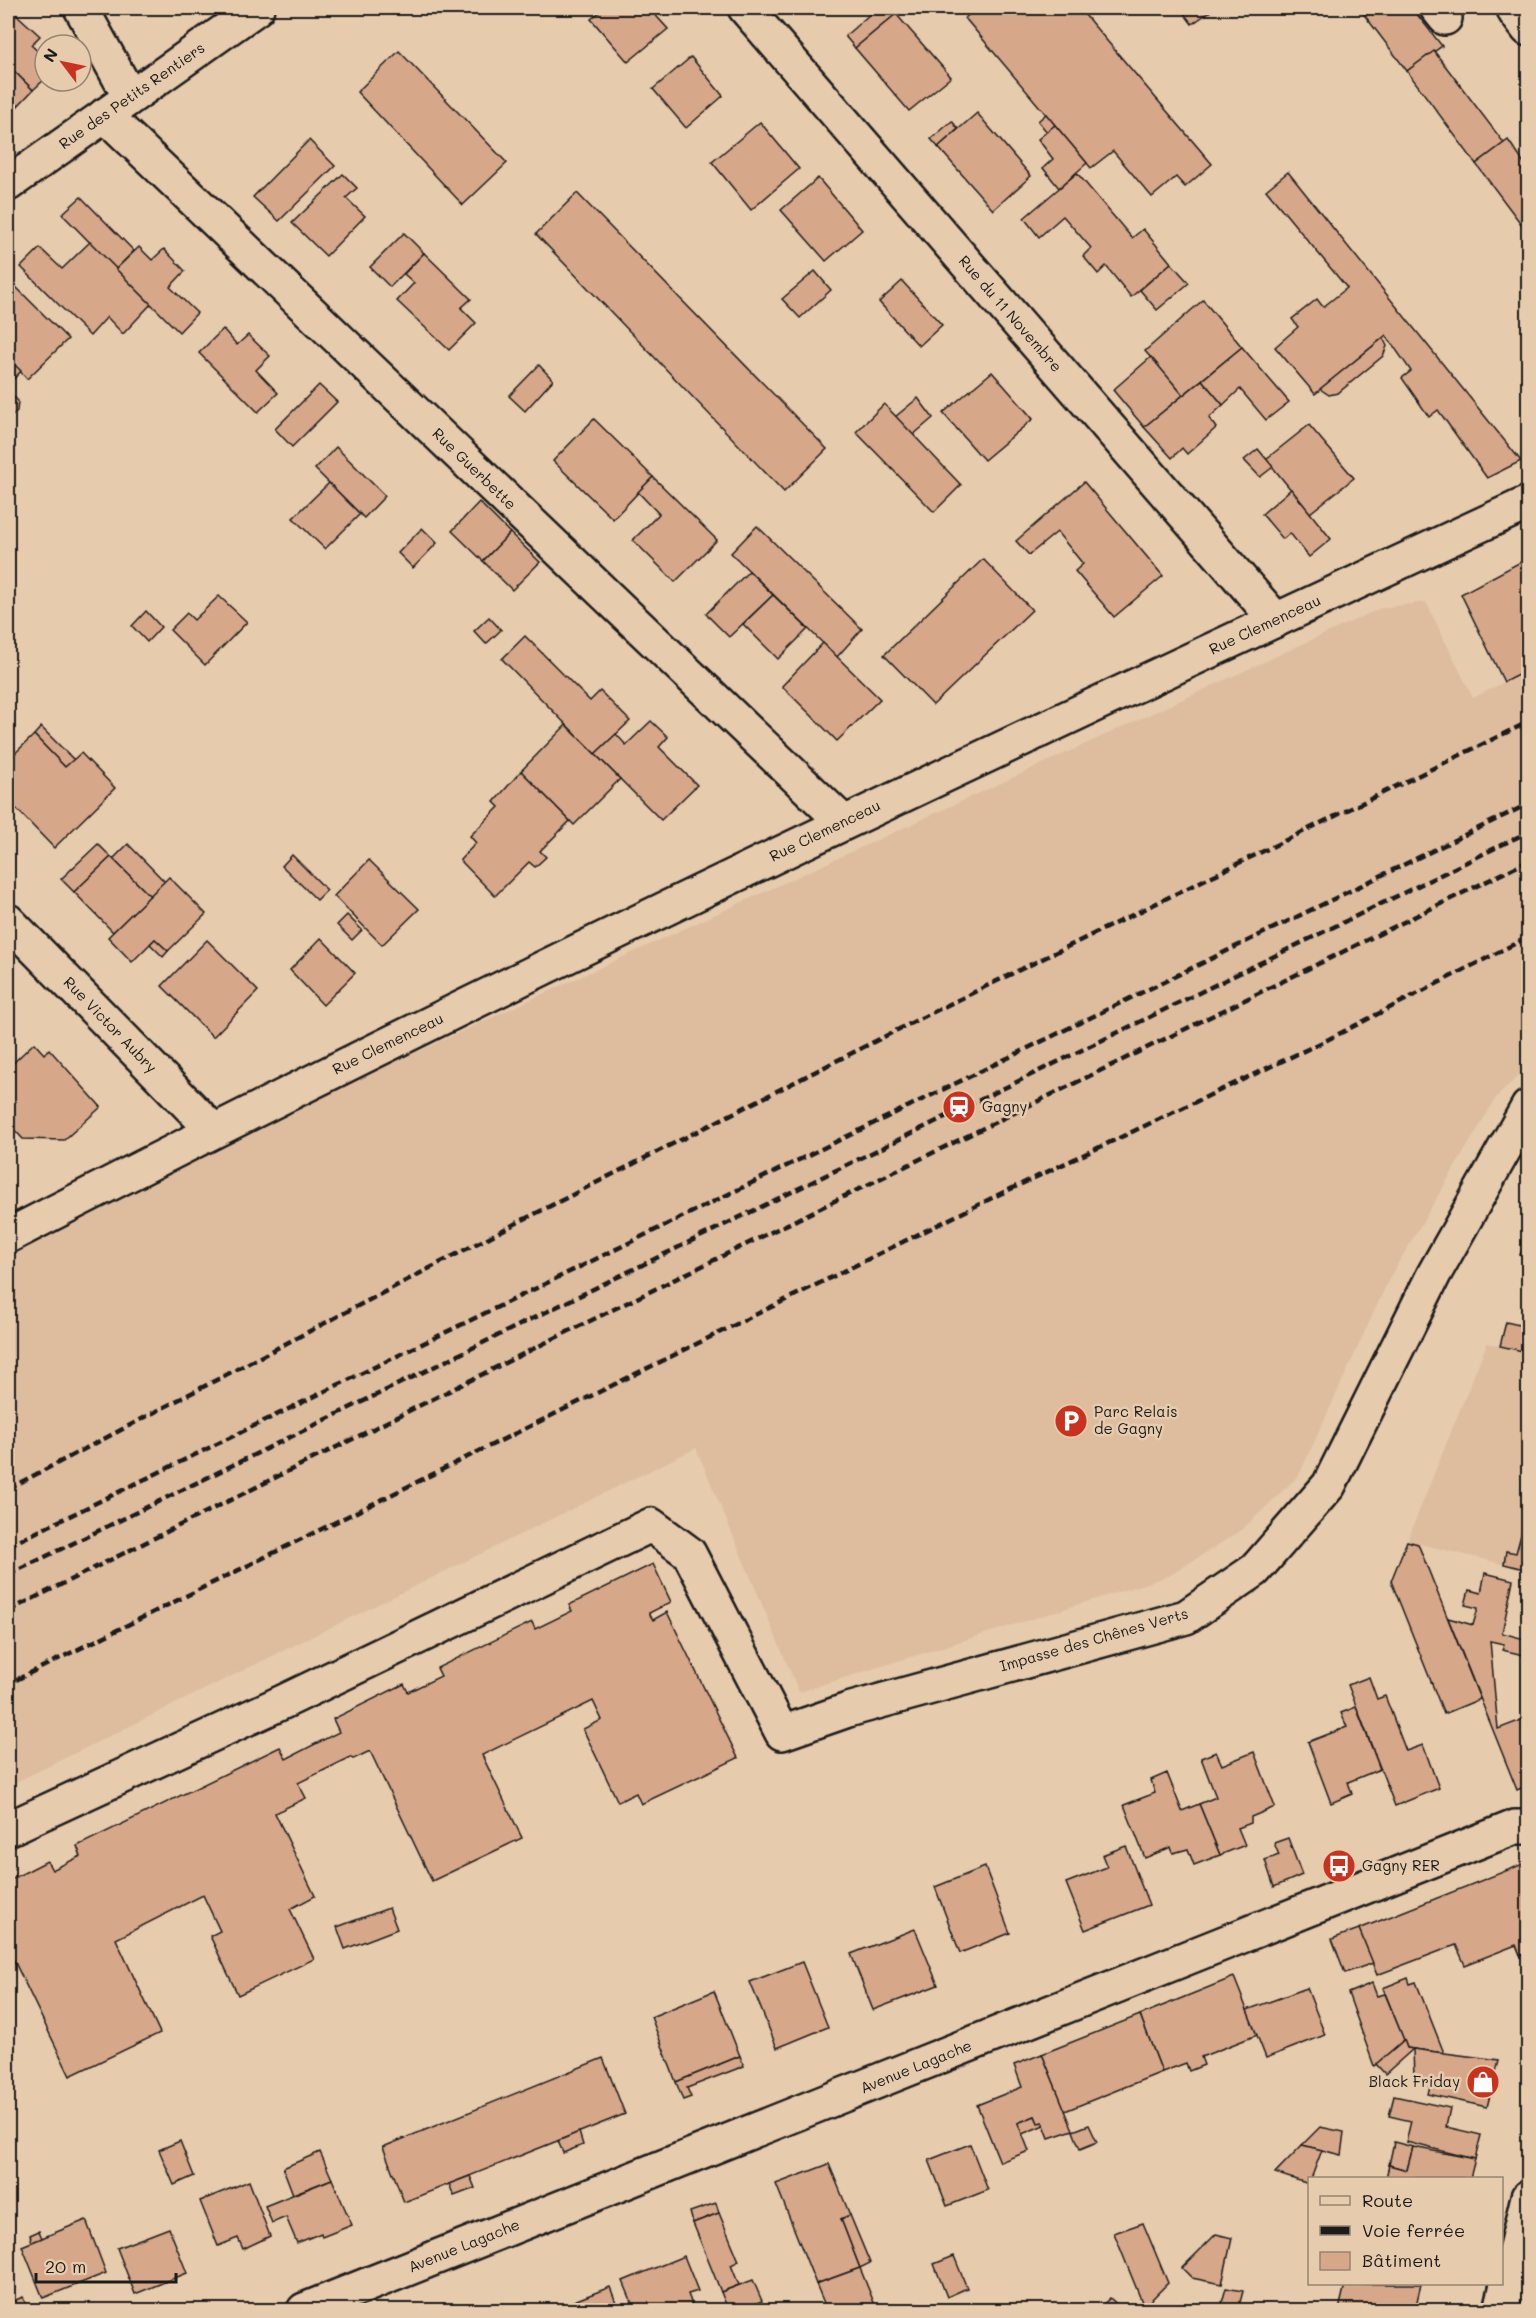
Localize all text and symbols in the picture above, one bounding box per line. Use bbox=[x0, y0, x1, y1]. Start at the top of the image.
north arrow bbox=[33, 33, 93, 93]
street label: Rue des Petits Rentiers bbox=[55, 37, 208, 153]
text: N bbox=[38, 44, 62, 66]
street label: Rue du 11 Novembre bbox=[955, 251, 1067, 376]
street label: Rue Guerbette bbox=[428, 423, 521, 513]
street label: Rue Clemenceau bbox=[1206, 589, 1324, 659]
street label: Rue Clemenceau bbox=[766, 795, 883, 866]
street label: Rue Victor Aubry bbox=[60, 972, 162, 1077]
street label: Rue Clemenceau bbox=[329, 1008, 446, 1079]
station icon: Gagny bbox=[941, 1089, 977, 1125]
place label: Gagny bbox=[982, 1096, 1027, 1116]
place label: Parc Relais de Gagny bbox=[1094, 1401, 1178, 1438]
parking icon: Parc Relais de Gagny bbox=[1053, 1403, 1089, 1439]
street label: Impasse des Chênes Verts bbox=[997, 1603, 1190, 1676]
bus stop icon: Gagny RER bbox=[1321, 1848, 1357, 1884]
place label: Gagny RER bbox=[1362, 1855, 1440, 1875]
street label: Avenue Lagache bbox=[857, 2035, 974, 2098]
shop icon: Black Friday bbox=[1465, 2064, 1501, 2100]
place label: Black Friday bbox=[1369, 2071, 1460, 2091]
legend bbox=[1308, 2177, 1503, 2285]
text: Route bbox=[1362, 2188, 1413, 2212]
street label: Avenue Lagache bbox=[405, 2214, 522, 2277]
text: Voie ferrée bbox=[1362, 2218, 1465, 2242]
scale bar bbox=[36, 2246, 176, 2284]
text: Bâtiment bbox=[1362, 2248, 1441, 2272]
text: 20 m bbox=[45, 2254, 86, 2278]

